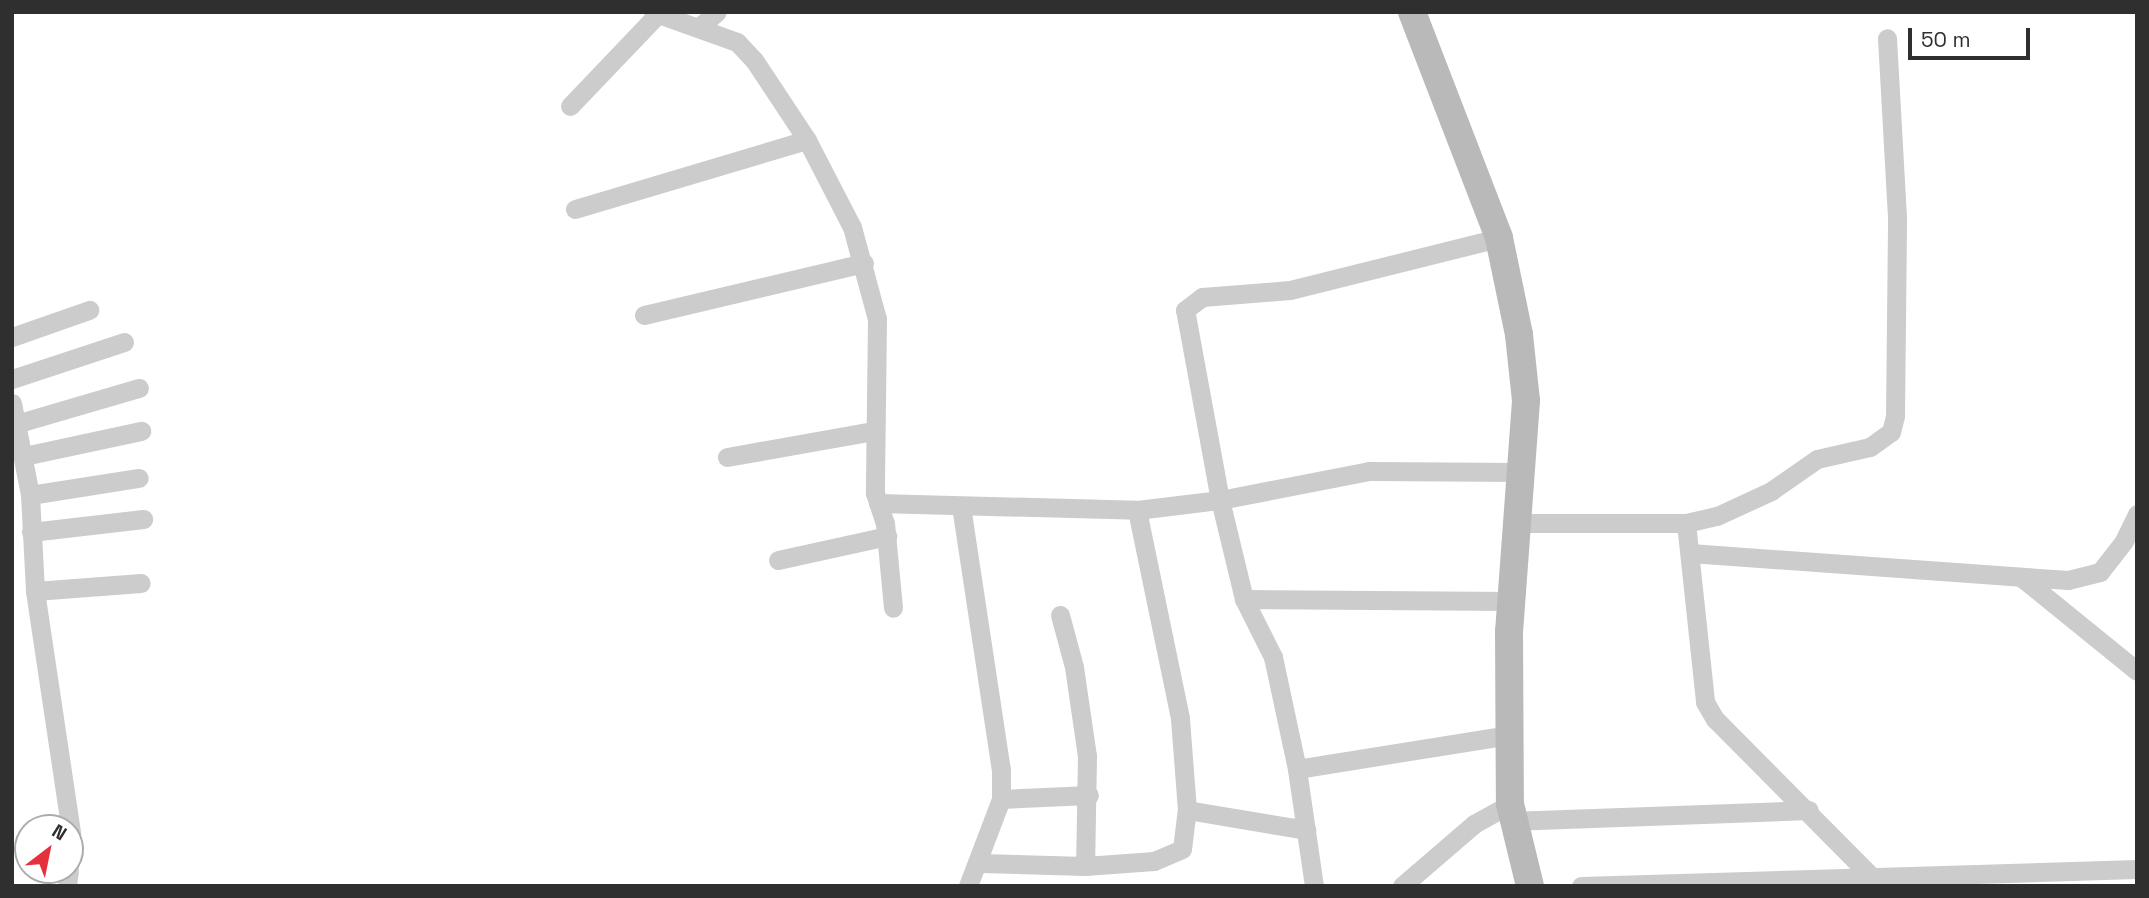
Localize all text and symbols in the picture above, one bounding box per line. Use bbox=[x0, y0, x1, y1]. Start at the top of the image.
scale bar bbox=[1911, 14, 2034, 58]
text: 50 m bbox=[1921, 26, 1971, 53]
north arrow bbox=[14, 814, 84, 884]
text: N bbox=[47, 818, 71, 846]

